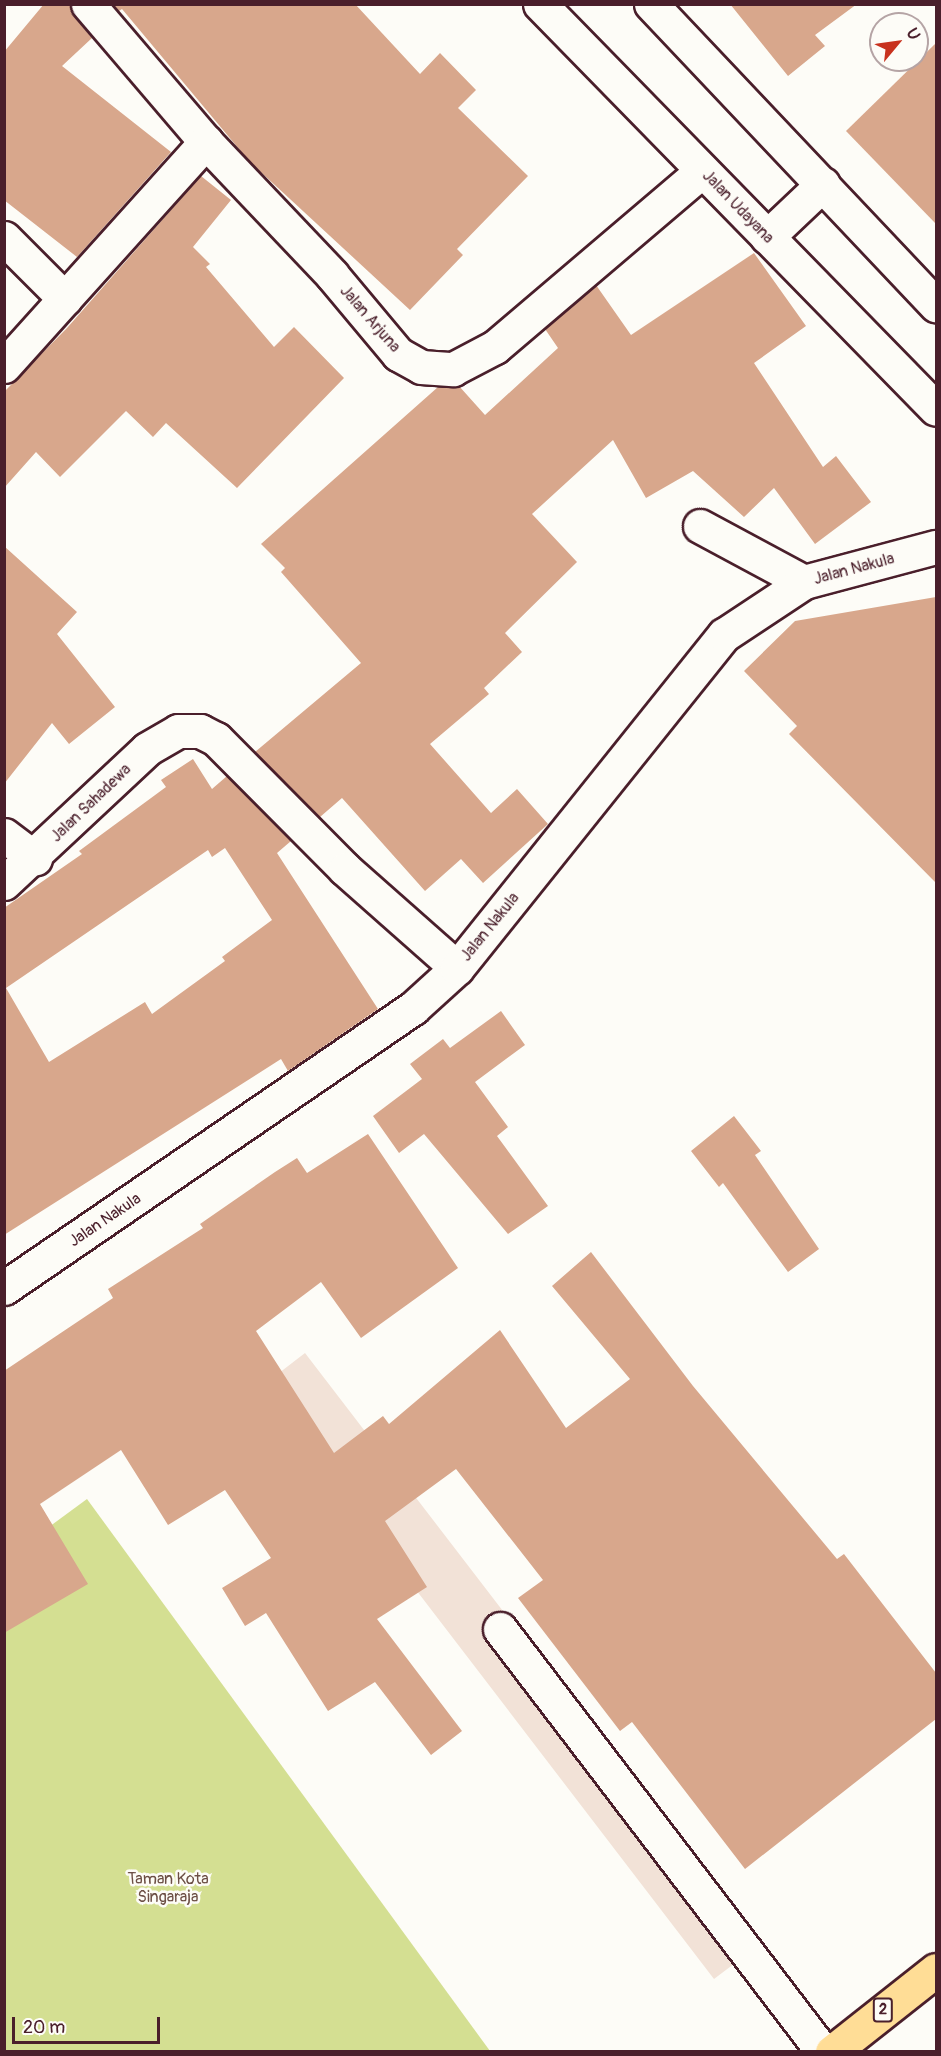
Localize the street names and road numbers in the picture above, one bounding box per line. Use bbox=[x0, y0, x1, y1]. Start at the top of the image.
street label: Jalan Udayana bbox=[698, 166, 778, 248]
street label: Jalan Arjuna bbox=[336, 282, 404, 356]
street label: Jalan Nakula bbox=[812, 549, 896, 589]
street label: Jalan Sahadewa bbox=[47, 760, 135, 846]
street label: Jalan Nakula bbox=[457, 889, 523, 965]
street label: Jalan Nakula bbox=[65, 1189, 145, 1251]
road number: 2 bbox=[872, 1998, 894, 2022]

